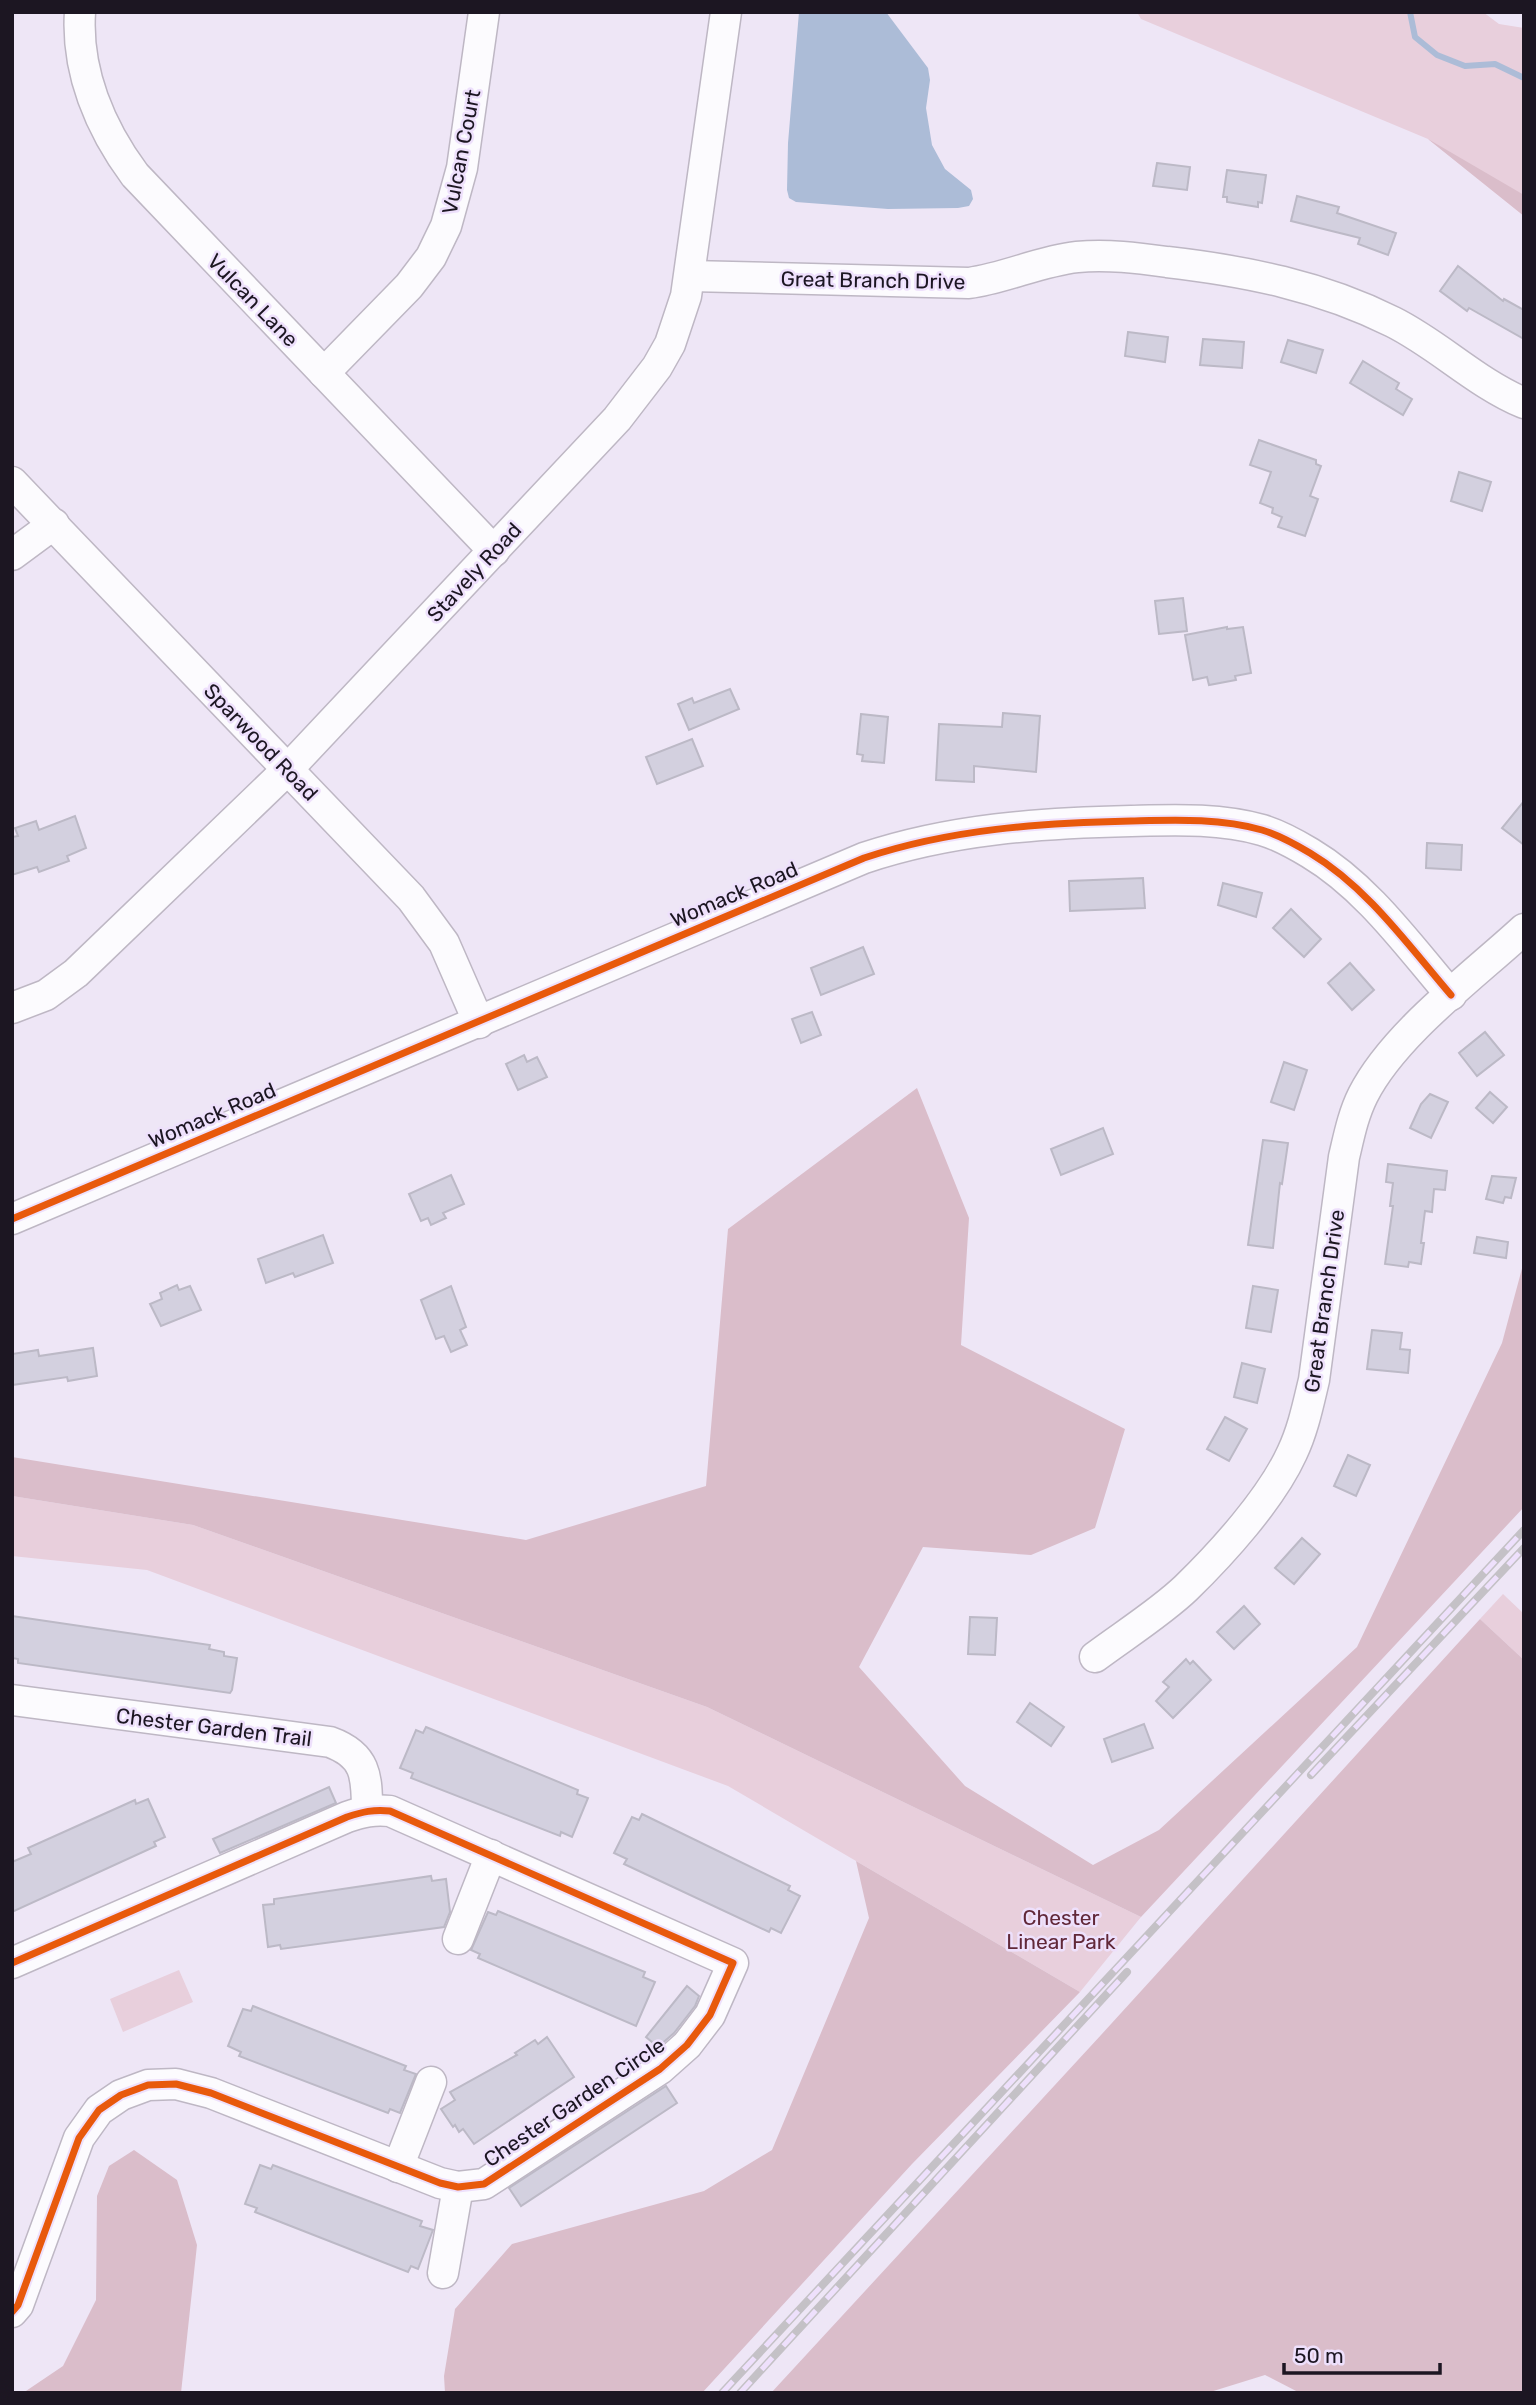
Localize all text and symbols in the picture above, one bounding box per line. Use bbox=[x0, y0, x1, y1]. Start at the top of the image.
street label: Vulcan Court bbox=[437, 87, 485, 217]
street label: Vulcan Lane bbox=[202, 248, 304, 352]
street label: Great Branch Drive bbox=[780, 266, 966, 294]
street label: Stavely Road bbox=[422, 517, 526, 627]
street label: Sparwood Road bbox=[199, 678, 323, 806]
street label: Womack Road bbox=[667, 856, 801, 932]
street label: Womack Road bbox=[145, 1077, 279, 1153]
street label: Great Branch Drive bbox=[1299, 1208, 1349, 1394]
street label: Chester Garden Trail bbox=[115, 1703, 313, 1751]
park label: Chester Linear Park bbox=[1006, 1905, 1116, 1954]
street label: Chester Garden Circle bbox=[479, 2032, 669, 2172]
scale bar bbox=[1284, 2332, 1440, 2376]
text: 50 m bbox=[1294, 2343, 1344, 2368]

